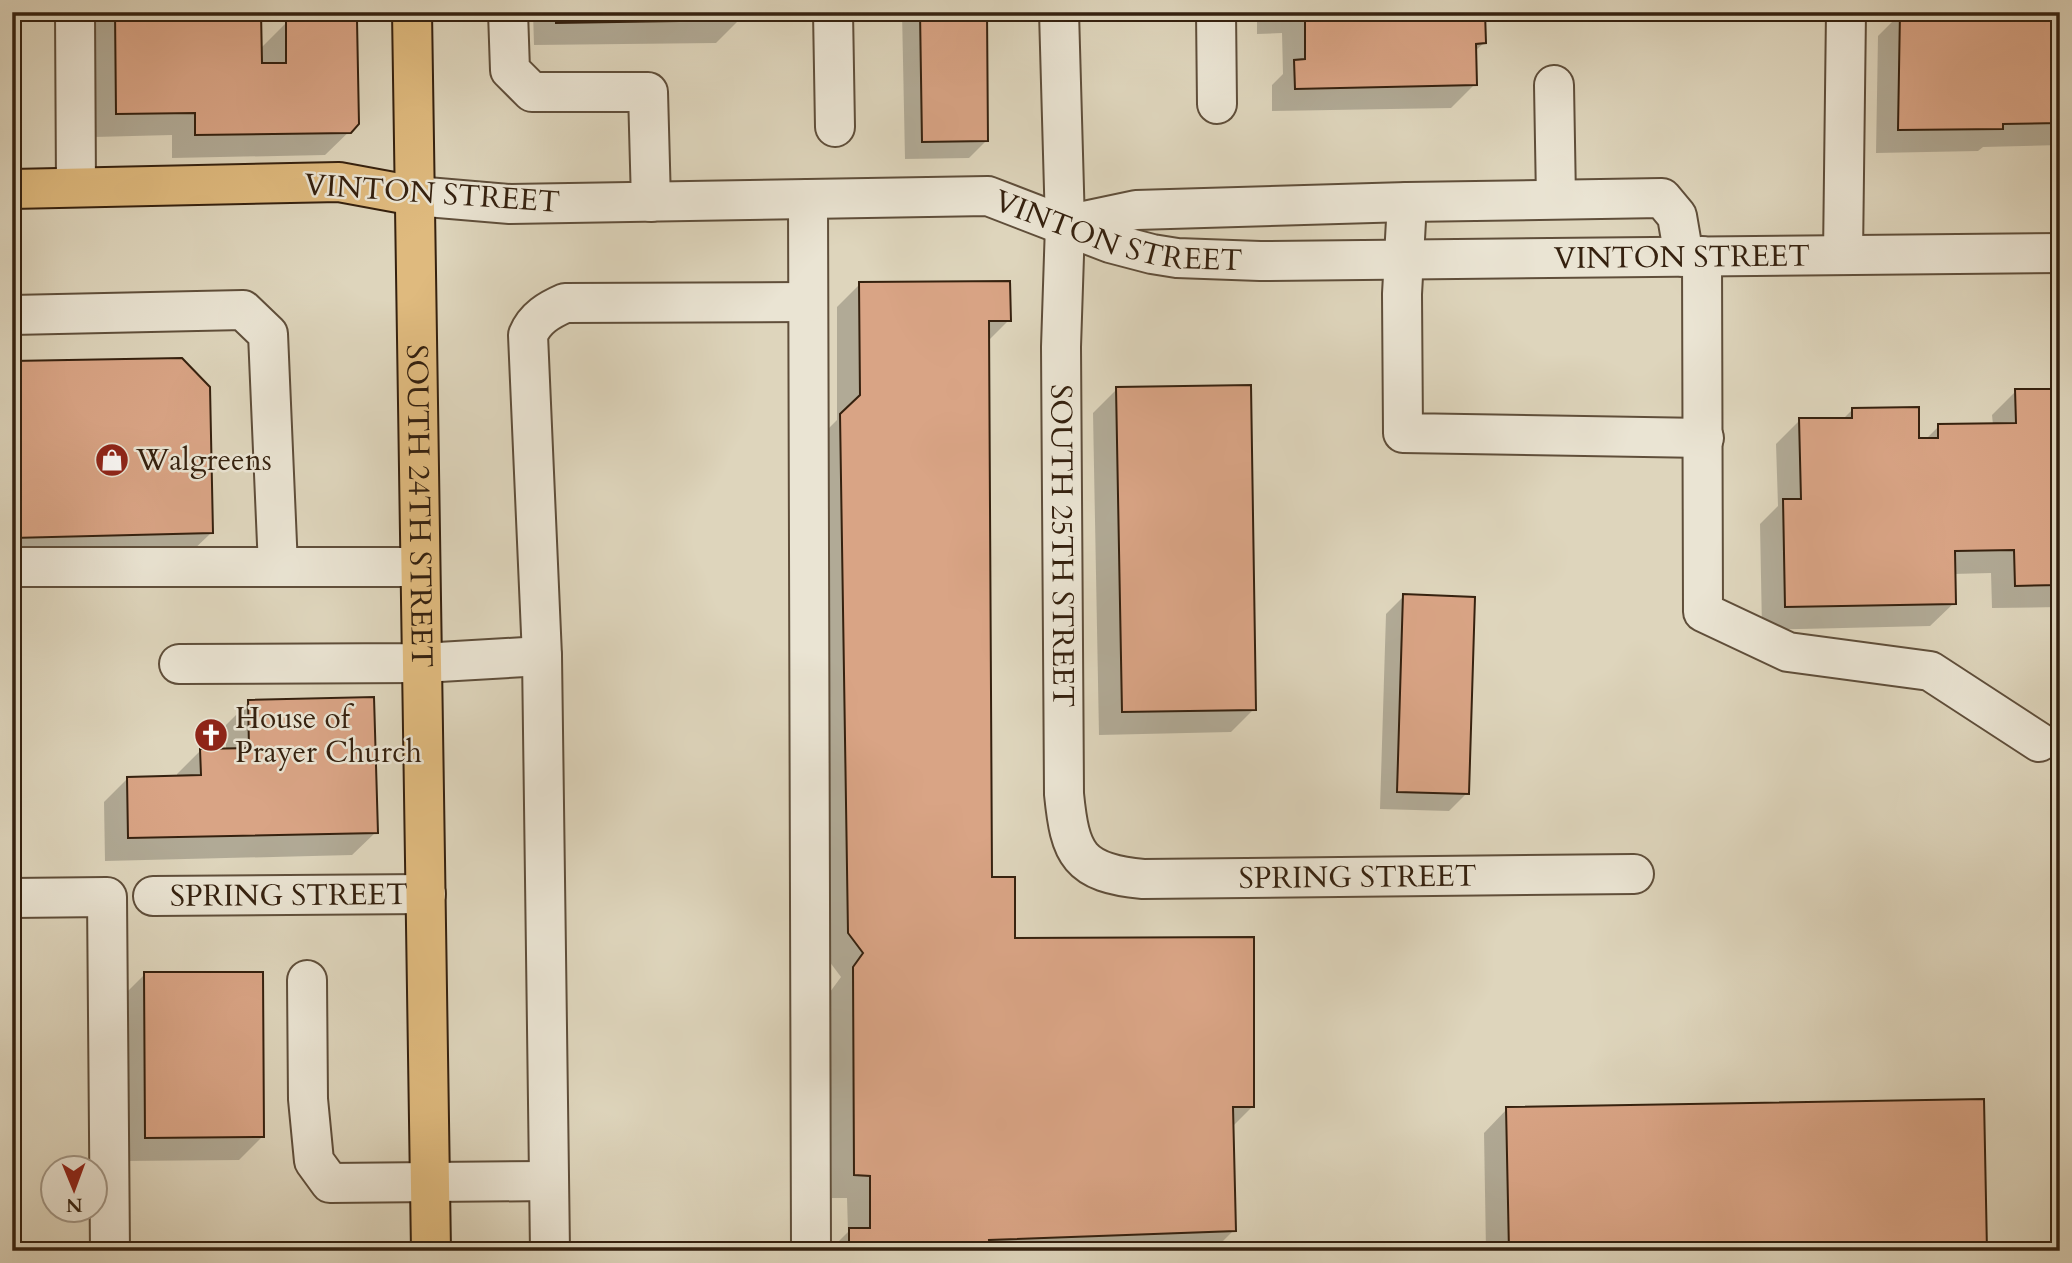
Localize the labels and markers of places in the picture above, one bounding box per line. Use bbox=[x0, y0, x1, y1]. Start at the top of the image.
place label: Walgreens bbox=[135, 440, 272, 481]
shop icon: Walgreens bbox=[93, 441, 131, 479]
place label: House of Prayer Church bbox=[235, 698, 423, 773]
church icon: House of Prayer Church bbox=[192, 716, 230, 754]

